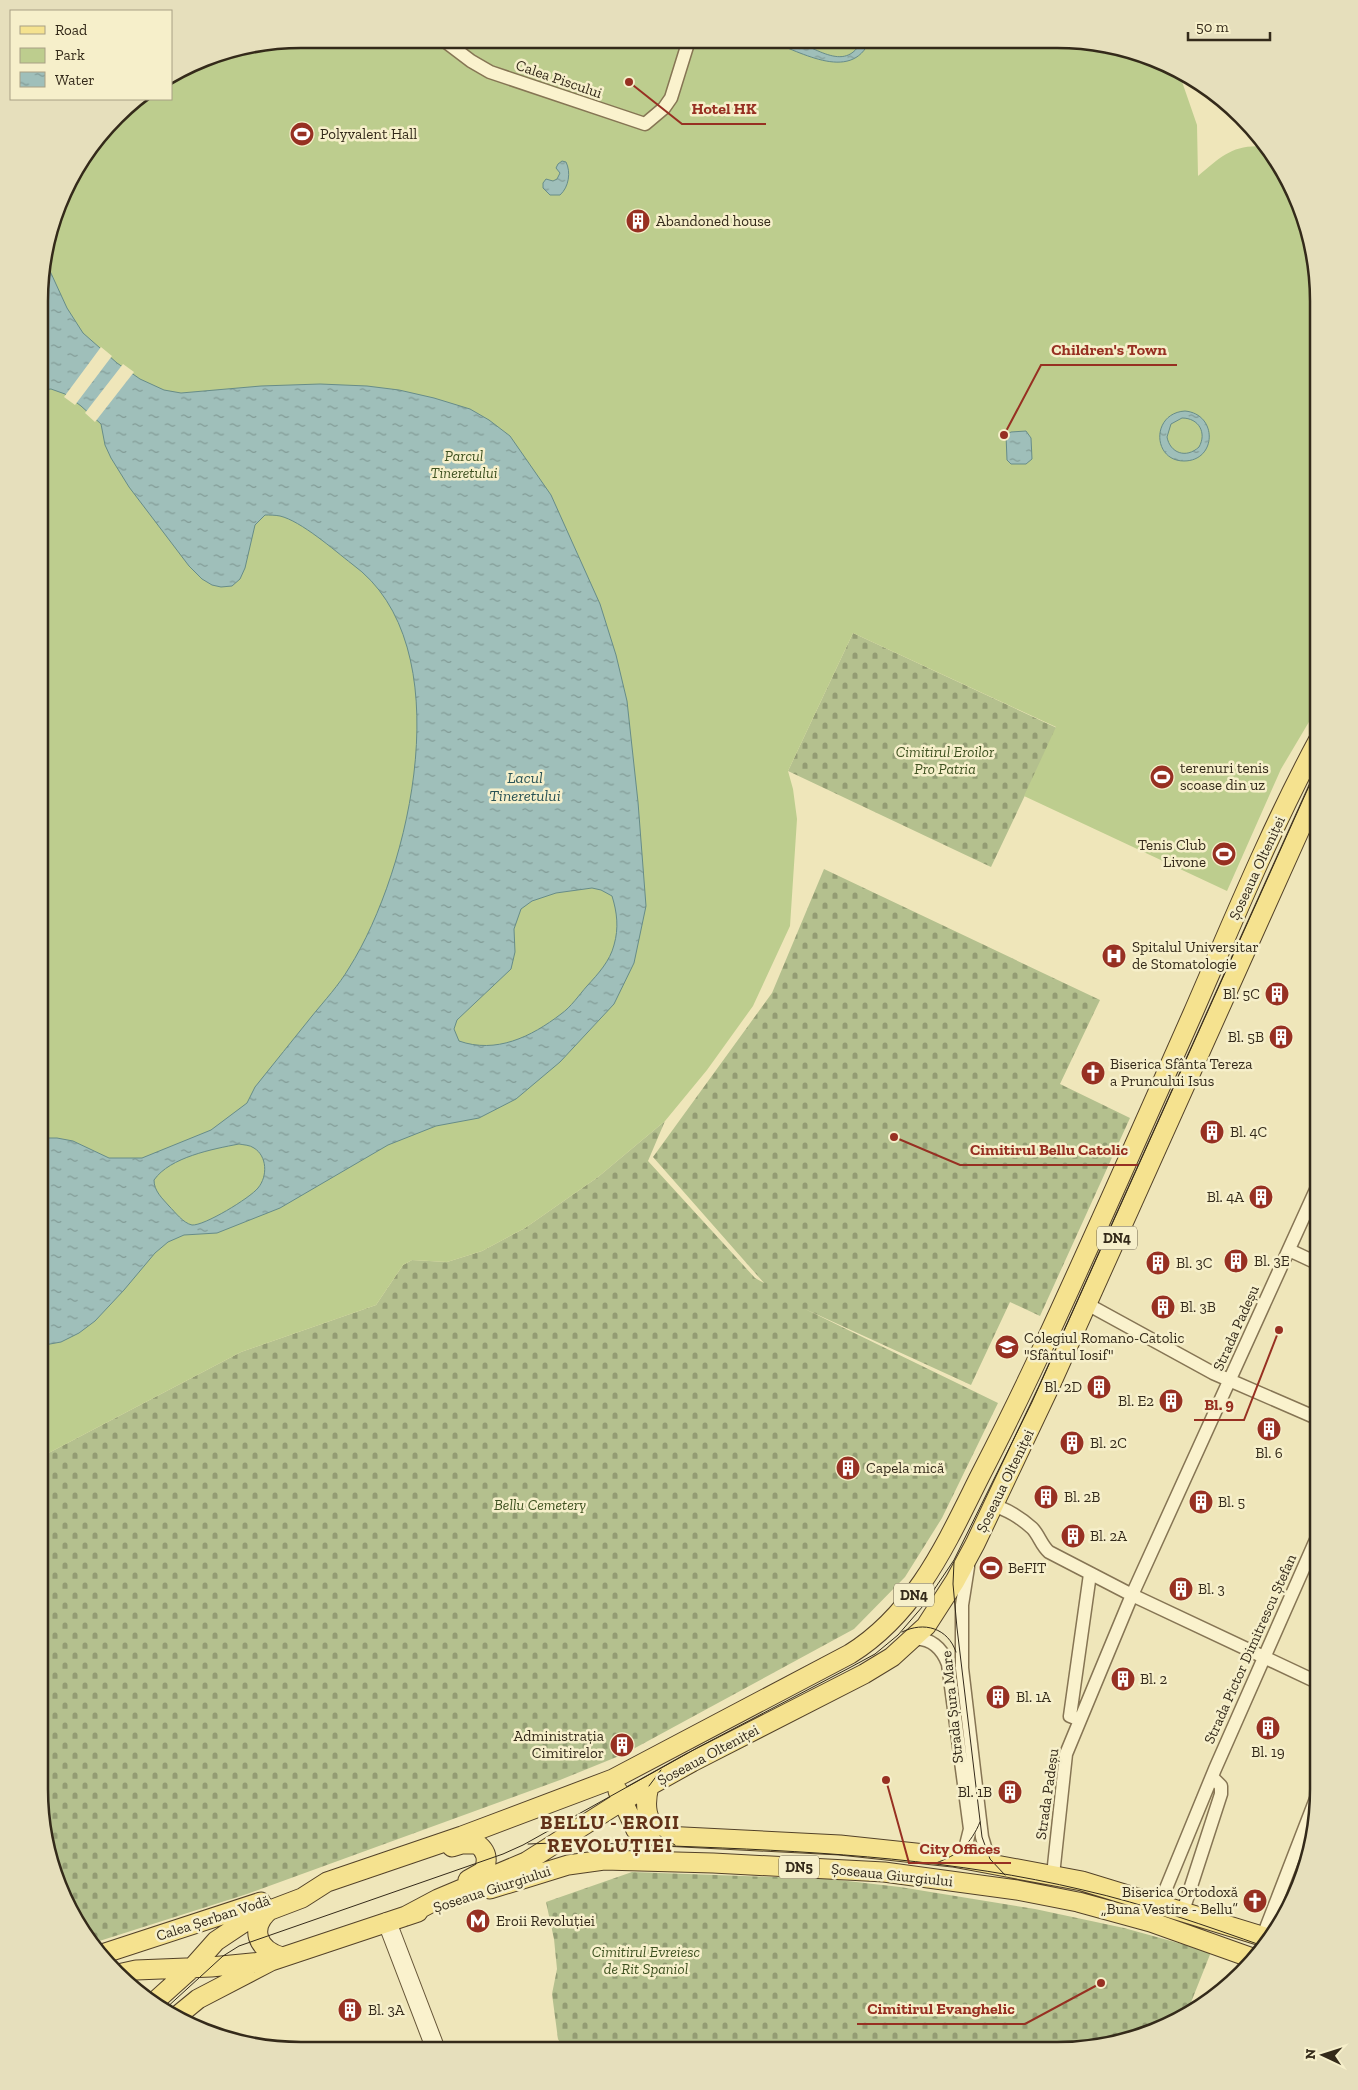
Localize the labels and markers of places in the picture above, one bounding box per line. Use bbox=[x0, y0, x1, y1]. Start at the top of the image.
callout: Hotel HK bbox=[682, 93, 766, 124]
sports icon: Polyvalent Hall bbox=[289, 121, 315, 147]
place label: Polyvalent Hall bbox=[320, 125, 417, 143]
building icon: Abandoned house bbox=[625, 208, 651, 234]
place label: Abandoned house bbox=[656, 212, 771, 230]
callout: Children's Town bbox=[1041, 334, 1177, 365]
place label: terenuri tenis scoase din uz bbox=[1180, 759, 1269, 794]
sports icon: terenuri tenis scoase din uz bbox=[1149, 764, 1175, 790]
place label: Tenis Club Livone bbox=[1138, 836, 1206, 871]
sports icon: Tenis Club Livone bbox=[1211, 841, 1237, 867]
place label: Spitalul Universitar de Stomatologie bbox=[1132, 938, 1259, 973]
hospital icon: Spitalul Universitar de Stomatologie bbox=[1101, 943, 1127, 969]
building icon: Bl. 5C bbox=[1264, 981, 1290, 1007]
place label: Bl. 5C bbox=[1223, 985, 1260, 1003]
building icon: Bl. 5B bbox=[1268, 1024, 1294, 1050]
place label: Bl. 5B bbox=[1228, 1028, 1264, 1046]
place label: Biserica Sfânta Tereza a Pruncului Isus bbox=[1110, 1055, 1252, 1090]
church icon: Biserica Sfânta Tereza a Pruncului Isus bbox=[1080, 1060, 1106, 1086]
building icon: Bl. 4C bbox=[1199, 1119, 1225, 1145]
place label: Bl. 4C bbox=[1230, 1123, 1267, 1141]
callout: Cimitirul Bellu Catolic bbox=[960, 1134, 1138, 1165]
building icon: Bl. 4A bbox=[1248, 1184, 1274, 1210]
place label: Bl. 4A bbox=[1207, 1188, 1244, 1206]
building icon: Bl. 3E bbox=[1223, 1248, 1249, 1274]
building icon: Bl. 3C bbox=[1145, 1250, 1171, 1276]
place label: Bl. 3E bbox=[1254, 1252, 1290, 1270]
place label: Bl. 3C bbox=[1176, 1254, 1213, 1272]
building icon: Bl. 3B bbox=[1150, 1294, 1176, 1320]
place label: Bl. 3B bbox=[1180, 1298, 1216, 1316]
place label: Colegiul Romano-Catolic "Sfântul Iosif" bbox=[1024, 1329, 1185, 1364]
school or university icon: Colegiul Romano-Catolic "Sfântul Iosif" bbox=[994, 1334, 1020, 1360]
building icon: Bl. 2D bbox=[1086, 1374, 1112, 1400]
place label: Bl. 2D bbox=[1044, 1378, 1082, 1396]
building icon: Bl. E2 bbox=[1158, 1388, 1184, 1414]
callout: Bl. 9 bbox=[1194, 1389, 1244, 1420]
place label: Bl. E2 bbox=[1118, 1392, 1154, 1410]
building icon: Bl. 6 bbox=[1256, 1416, 1282, 1442]
building icon: Bl. 2C bbox=[1059, 1430, 1085, 1456]
place label: Bl. 2C bbox=[1090, 1434, 1127, 1452]
place label: Bl. 6 bbox=[1255, 1444, 1283, 1462]
building icon: Capela mică bbox=[835, 1455, 861, 1481]
place label: Capela mică bbox=[866, 1459, 944, 1477]
building icon: Bl. 2B bbox=[1033, 1484, 1059, 1510]
place label: Bl. 2B bbox=[1064, 1488, 1100, 1506]
building icon: Bl. 5 bbox=[1188, 1489, 1214, 1515]
place label: Bl. 5 bbox=[1218, 1493, 1246, 1511]
building icon: Bl. 2A bbox=[1060, 1523, 1086, 1549]
place label: Bl. 2A bbox=[1090, 1527, 1127, 1545]
sports icon: BeFIT bbox=[978, 1555, 1004, 1581]
place label: BeFIT bbox=[1008, 1559, 1046, 1577]
building icon: Bl. 3 bbox=[1168, 1576, 1194, 1602]
place label: Bl. 3 bbox=[1198, 1580, 1225, 1598]
building icon: Bl. 2 bbox=[1110, 1666, 1136, 1692]
place label: Bl. 2 bbox=[1140, 1670, 1168, 1688]
building icon: Bl. 1A bbox=[985, 1684, 1011, 1710]
place label: Bl. 1A bbox=[1016, 1688, 1051, 1706]
building icon: Bl. 19 bbox=[1255, 1715, 1281, 1741]
place label: Administrația Cimitirelor bbox=[514, 1727, 604, 1762]
building icon: Administrația Cimitirelor bbox=[609, 1732, 635, 1758]
place label: Bl. 19 bbox=[1251, 1743, 1285, 1761]
building icon: Bl. 1B bbox=[997, 1779, 1023, 1805]
place label: Bl. 1B bbox=[958, 1783, 992, 1801]
callout: City Offices bbox=[909, 1832, 1011, 1863]
place label: Biserica Ortodoxă „Buna Vestire - Bellu” bbox=[1101, 1883, 1238, 1918]
church icon: Biserica Ortodoxă „Buna Vestire - Bellu” bbox=[1242, 1888, 1268, 1914]
metro station icon: Eroii Revoluției bbox=[465, 1908, 491, 1934]
place label: Eroii Revoluției bbox=[496, 1912, 595, 1930]
callout: Cimitirul Evanghelic bbox=[857, 1993, 1025, 2024]
building icon: Bl. 3A bbox=[337, 1997, 363, 2023]
place label: Bl. 3A bbox=[368, 2001, 405, 2019]

